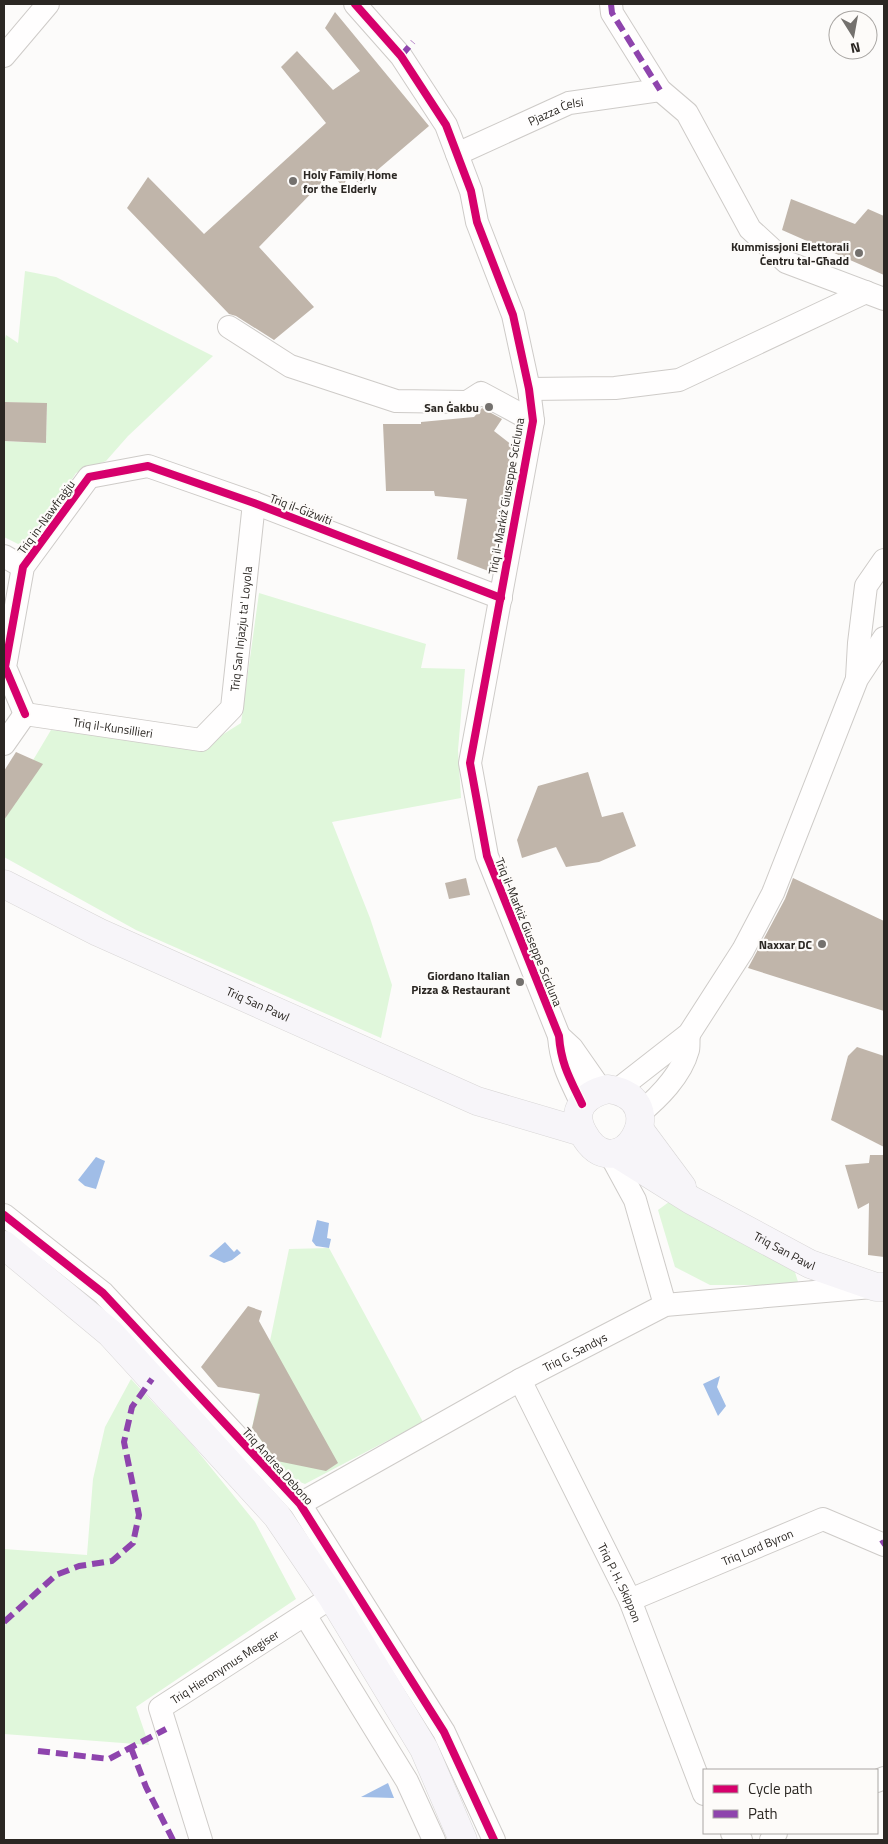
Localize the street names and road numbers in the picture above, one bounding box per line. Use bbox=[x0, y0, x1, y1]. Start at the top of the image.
street label: Pjazza Ċelsi bbox=[525, 92, 585, 130]
street label: Triq il-Markiż Giuseppe Scicluna bbox=[483, 416, 529, 576]
street label: Triq in-Nawfraġju bbox=[12, 476, 80, 558]
street label: Triq il-Ġiżwiti bbox=[267, 488, 335, 530]
street label: Triq San Injazju ta' Loyola bbox=[224, 565, 257, 693]
street label: Triq il-Kunsillieri bbox=[72, 712, 154, 742]
street label: Triq il-Markiż Giuseppe Scicluna bbox=[490, 855, 568, 1009]
street label: Triq San Pawl bbox=[223, 981, 293, 1026]
street label: Triq San Pawl bbox=[750, 1226, 818, 1275]
street label: Triq G. Sandys bbox=[539, 1327, 611, 1376]
street label: Triq Andrea Debono bbox=[238, 1423, 318, 1509]
street label: Triq Lord Byron bbox=[718, 1523, 796, 1570]
street label: Triq P. H. Skippon bbox=[593, 1539, 647, 1625]
street label: Triq Hieronymus Megiser bbox=[167, 1624, 283, 1708]

